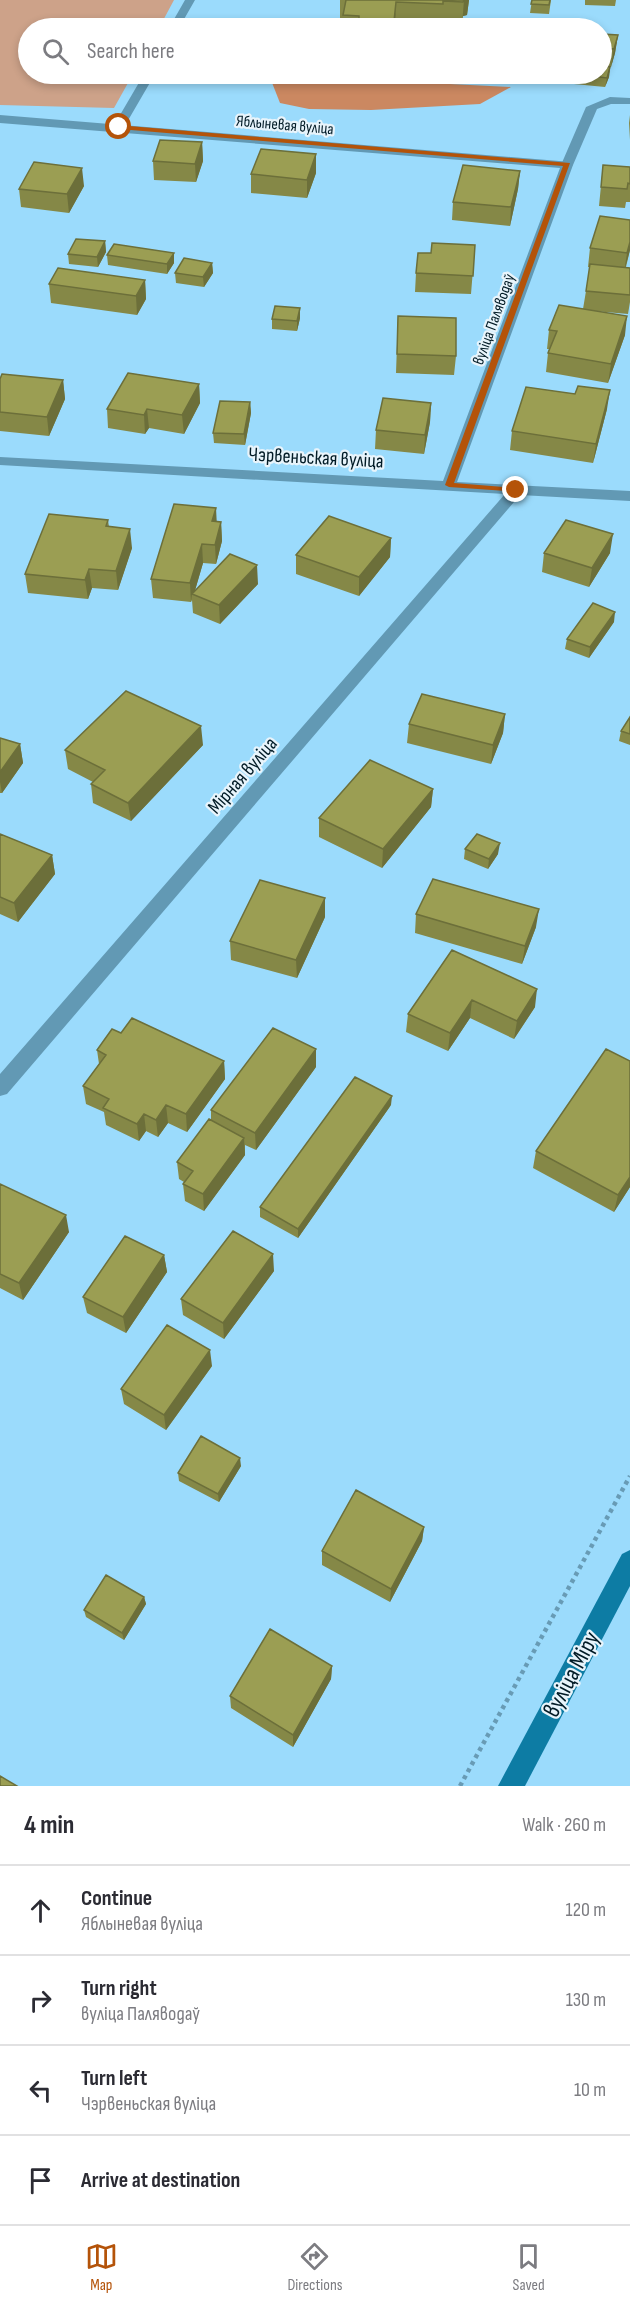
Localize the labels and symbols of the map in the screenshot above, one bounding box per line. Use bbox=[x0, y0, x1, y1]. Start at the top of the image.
street label: Яблыневая вуліца bbox=[235, 112, 334, 139]
route start bbox=[105, 113, 131, 139]
street label: вуліца Паляводаў bbox=[469, 272, 520, 368]
street label: Чэрвеньская вуліца bbox=[248, 442, 384, 474]
route end bbox=[502, 476, 528, 502]
street label: Мірная вуліца bbox=[203, 732, 283, 819]
street label: вуліца Міру bbox=[537, 1626, 606, 1722]

